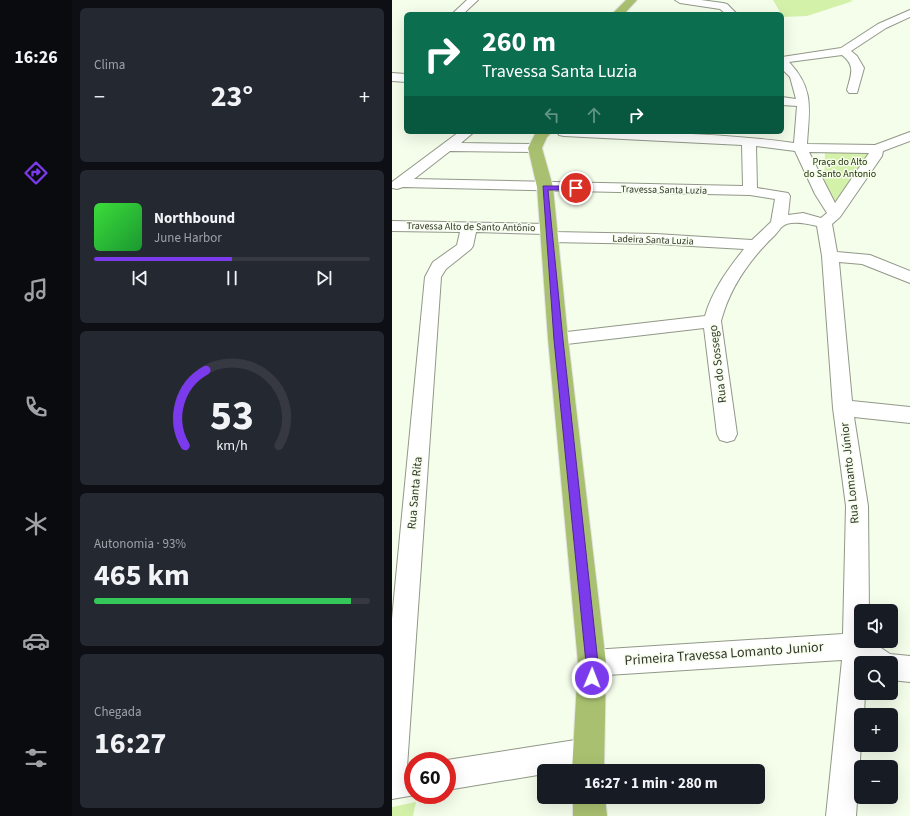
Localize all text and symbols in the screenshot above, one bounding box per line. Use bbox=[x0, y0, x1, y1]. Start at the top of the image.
text: 260 m bbox=[482, 22, 556, 62]
icon: right bbox=[416, 28, 468, 80]
text: 16:26 bbox=[14, 45, 58, 70]
text: Clima bbox=[94, 56, 125, 74]
text: Travessa Santa Luzia bbox=[482, 59, 637, 84]
text: 23° bbox=[211, 75, 253, 118]
text: − bbox=[94, 81, 105, 113]
text: + bbox=[359, 81, 370, 113]
icon: left bbox=[541, 104, 563, 126]
icon: ahead bbox=[583, 104, 605, 126]
icon: right bbox=[625, 104, 647, 126]
park label: Praça do Alto do Santo Antonio bbox=[804, 155, 876, 181]
icon: directions bbox=[22, 159, 50, 187]
pin bbox=[559, 171, 593, 205]
icon: arrive bbox=[565, 177, 587, 199]
street label: Travessa Santa Luzia bbox=[621, 182, 707, 198]
text: Northbound bbox=[154, 208, 235, 229]
street label: Travessa Alto de Santo Antônio bbox=[407, 219, 535, 235]
text: June Harbor bbox=[154, 229, 222, 247]
street label: Ladeira Santa Luzia bbox=[612, 232, 694, 248]
icon: previous bbox=[129, 267, 151, 289]
icon: pause bbox=[221, 267, 243, 289]
icon: next bbox=[313, 267, 335, 289]
icon: music bbox=[22, 276, 50, 304]
street label: Rua do Sossego bbox=[705, 324, 731, 404]
text: 53 bbox=[210, 386, 254, 446]
icon: phone bbox=[22, 393, 50, 421]
street label: Rua Lomanto Júnior bbox=[836, 421, 864, 525]
text: km/h bbox=[216, 435, 248, 456]
street label: Rua Santa Rita bbox=[403, 456, 427, 530]
icon: climate bbox=[22, 510, 50, 538]
text: Autonomia · 93% bbox=[94, 535, 186, 553]
text: 465 km bbox=[94, 554, 190, 597]
map controls bbox=[854, 604, 898, 804]
button: sound bbox=[854, 604, 898, 648]
icon: car bbox=[22, 627, 50, 655]
street label: Primeira Travessa Lomanto Junior bbox=[624, 637, 824, 671]
button: search bbox=[854, 656, 898, 700]
position arrow bbox=[571, 657, 613, 699]
text: Chegada bbox=[94, 703, 141, 721]
button: + bbox=[854, 708, 898, 752]
text: 16:27 bbox=[94, 722, 166, 765]
icon: filters bbox=[22, 744, 50, 772]
speed limit sign: 60 bbox=[404, 752, 456, 804]
button: − bbox=[854, 760, 898, 804]
text: 16:27 · 1 min · 280 m bbox=[584, 773, 718, 794]

